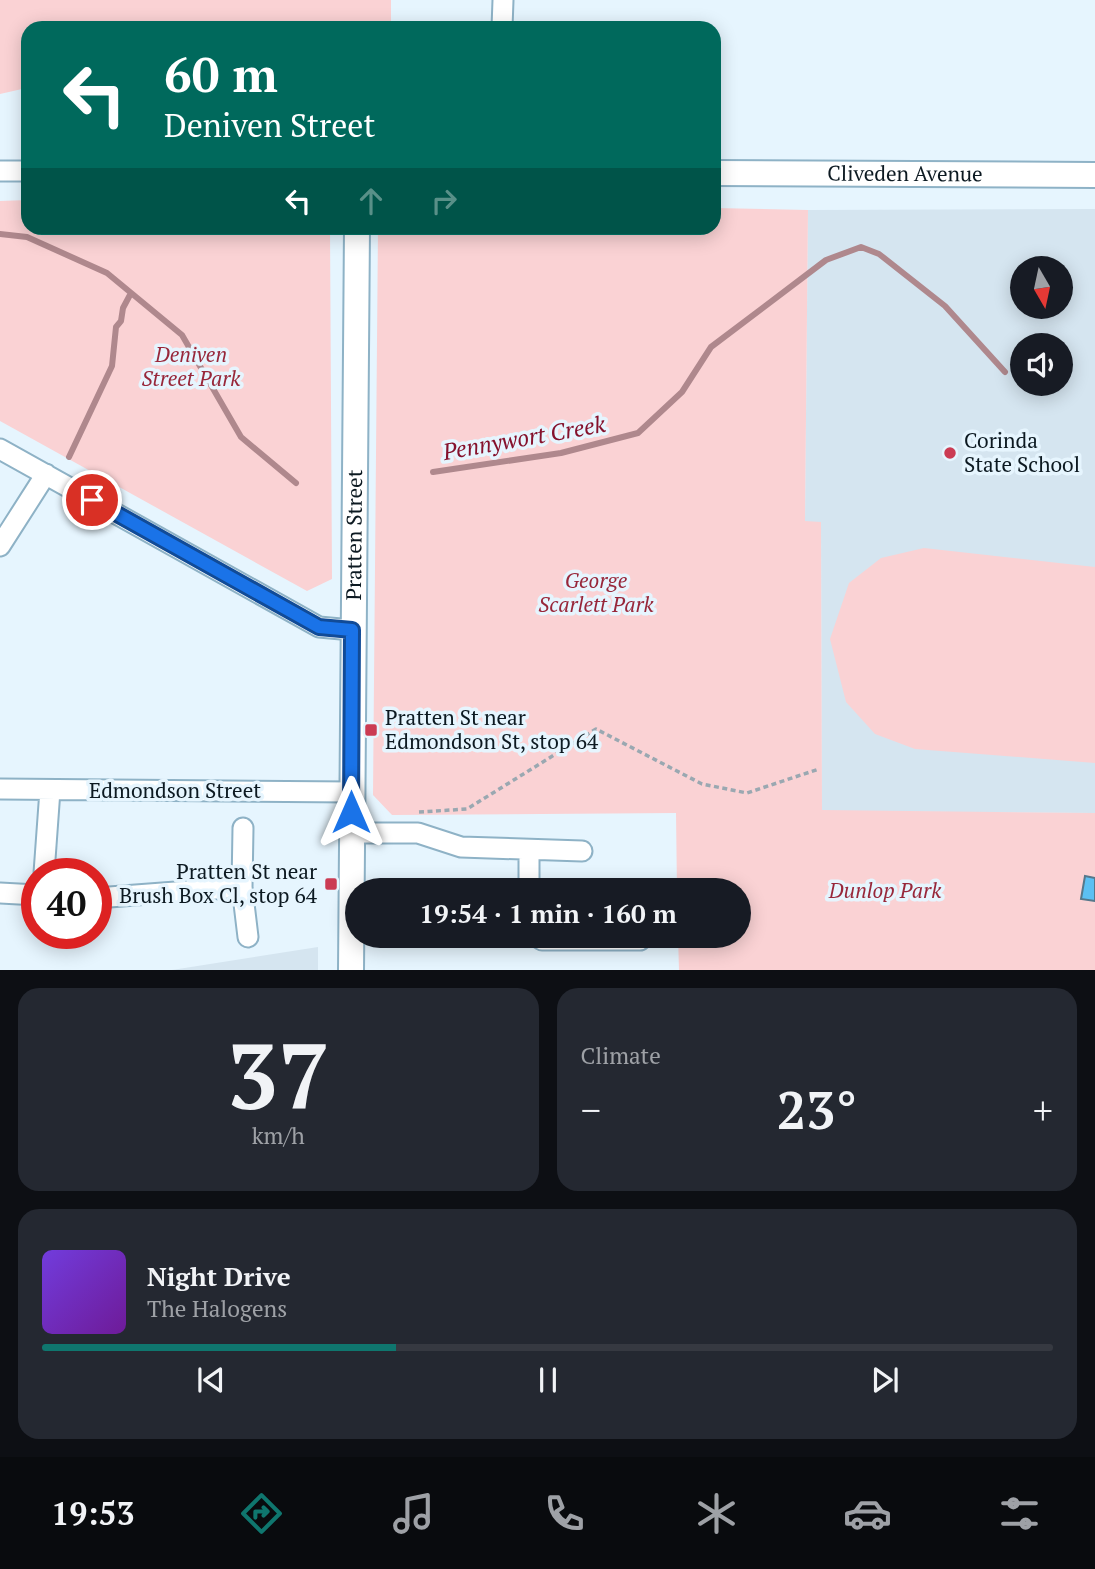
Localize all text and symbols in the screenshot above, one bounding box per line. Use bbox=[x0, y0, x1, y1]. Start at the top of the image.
text: 60 m bbox=[164, 41, 278, 106]
icon: left bbox=[49, 49, 140, 140]
text: Deniven Street bbox=[164, 104, 375, 146]
street label: Cliveden Avenue bbox=[827, 159, 983, 187]
icon: left bbox=[279, 182, 317, 220]
icon: ahead bbox=[352, 182, 390, 220]
icon: right bbox=[425, 182, 463, 220]
north arrow bbox=[1010, 256, 1073, 318]
map controls bbox=[1010, 256, 1073, 396]
button: sound bbox=[1010, 333, 1073, 396]
park label: Deniven Street Park bbox=[142, 340, 241, 392]
water label: Pennywort Creek bbox=[439, 408, 609, 467]
place label: Corinda State School bbox=[964, 426, 1080, 478]
marker: Corinda State School bbox=[942, 445, 958, 461]
street label: Pratten Street bbox=[339, 469, 368, 601]
pin bbox=[62, 470, 122, 530]
icon: arrive bbox=[73, 481, 111, 519]
park label: George Scarlett Park bbox=[538, 566, 655, 618]
place label: Pratten St near Edmondson St, stop 64 bbox=[385, 703, 599, 755]
marker: Pratten St near Edmondson St, stop 64 bbox=[363, 722, 379, 738]
position arrow bbox=[314, 775, 388, 849]
street label: Edmondson Street bbox=[89, 776, 261, 804]
place label: Pratten St near Brush Box Cl, stop 64 bbox=[119, 857, 318, 909]
speed limit sign: 40 bbox=[21, 858, 112, 949]
marker: Pratten St near Brush Box Cl, stop 64 bbox=[323, 876, 339, 892]
park label: Dunlop Park bbox=[828, 876, 942, 904]
text: 19:54 · 1 min · 160 m bbox=[419, 896, 677, 930]
text: 37 bbox=[227, 1014, 330, 1135]
text: Climate bbox=[581, 1040, 661, 1071]
text: 23° bbox=[777, 1075, 857, 1144]
text: − bbox=[581, 1085, 601, 1135]
text: + bbox=[1033, 1085, 1053, 1135]
text: km/h bbox=[252, 1120, 305, 1151]
text: Night Drive bbox=[147, 1259, 291, 1293]
text: The Halogens bbox=[147, 1293, 287, 1324]
icon: previous bbox=[192, 1361, 230, 1399]
icon: pause bbox=[529, 1361, 567, 1399]
icon: next bbox=[866, 1361, 904, 1399]
icon: directions bbox=[237, 1489, 286, 1538]
icon: music bbox=[389, 1489, 438, 1538]
icon: phone bbox=[540, 1489, 589, 1538]
icon: climate bbox=[692, 1489, 741, 1538]
icon: car bbox=[843, 1489, 892, 1538]
icon: filters bbox=[995, 1489, 1044, 1538]
text: 19:53 bbox=[51, 1492, 135, 1534]

